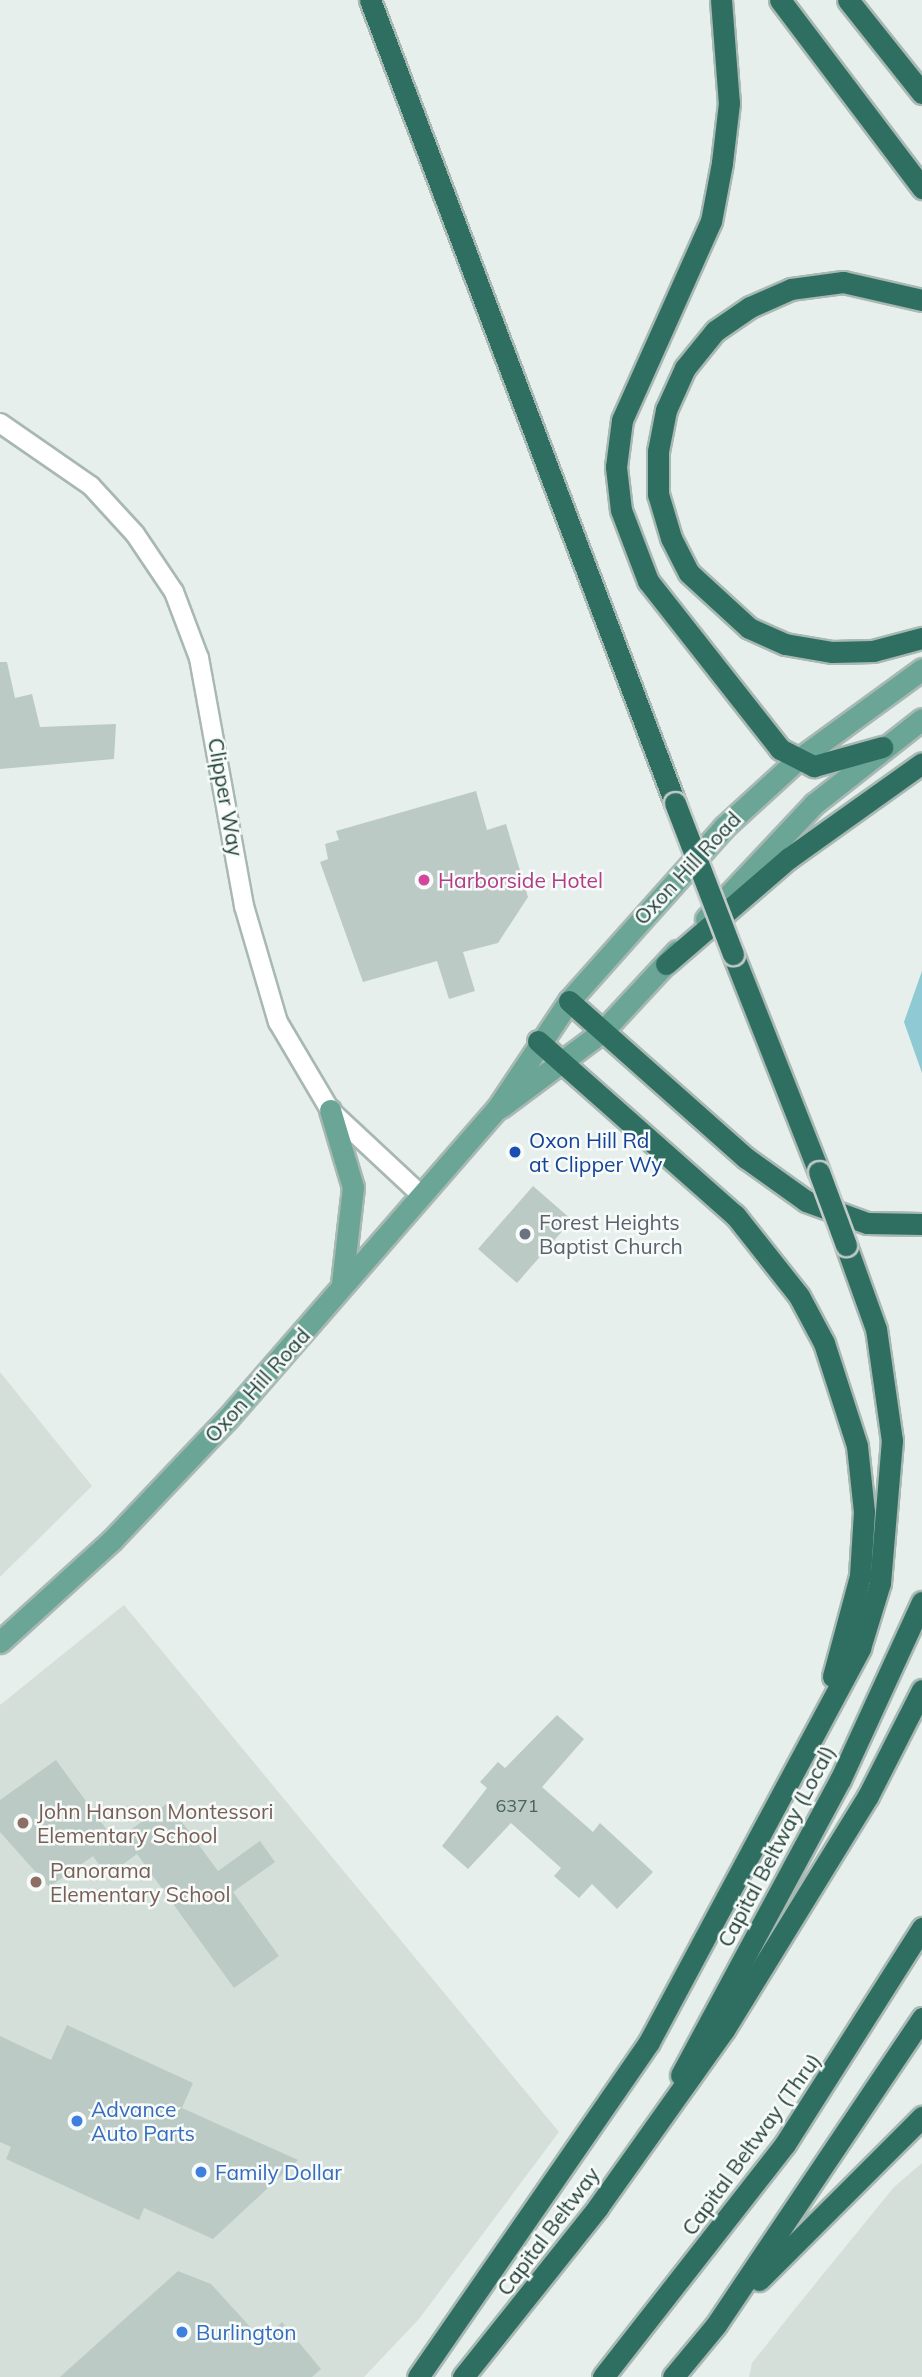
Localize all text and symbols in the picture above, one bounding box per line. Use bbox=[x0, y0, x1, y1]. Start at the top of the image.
street label: Clipper Way bbox=[203, 736, 249, 858]
street label: Oxon Hill Road bbox=[628, 806, 746, 930]
place label: Harborside Hotel bbox=[438, 867, 603, 893]
marker: Harborside Hotel bbox=[416, 872, 432, 888]
place label: Oxon Hill Rd at Clipper Wy bbox=[529, 1127, 662, 1177]
marker: Oxon Hill Rd at Clipper Wy bbox=[507, 1144, 523, 1160]
place label: Forest Heights Baptist Church bbox=[539, 1209, 683, 1259]
marker: Forest Heights Baptist Church bbox=[517, 1226, 533, 1242]
street label: Oxon Hill Road bbox=[199, 1323, 315, 1447]
street label: Capital Beltway (Local) bbox=[712, 1741, 840, 1951]
house number: 6371 bbox=[495, 1795, 539, 1817]
place label: John Hanson Montessori Elementary School bbox=[37, 1798, 274, 1848]
marker: John Hanson Montessori Elementary School bbox=[15, 1815, 31, 1831]
place label: Panorama Elementary School bbox=[50, 1857, 231, 1907]
marker: Panorama Elementary School bbox=[28, 1874, 44, 1890]
street label: Capital Beltway (Thru) bbox=[676, 2048, 826, 2240]
place label: Advance Auto Parts bbox=[91, 2096, 195, 2146]
marker: Advance Auto Parts bbox=[69, 2113, 85, 2129]
place label: Family Dollar bbox=[215, 2159, 342, 2185]
street label: Capital Beltway bbox=[491, 2162, 605, 2300]
marker: Family Dollar bbox=[193, 2164, 209, 2180]
place label: Burlington bbox=[196, 2319, 297, 2345]
marker: Burlington bbox=[174, 2324, 190, 2340]

